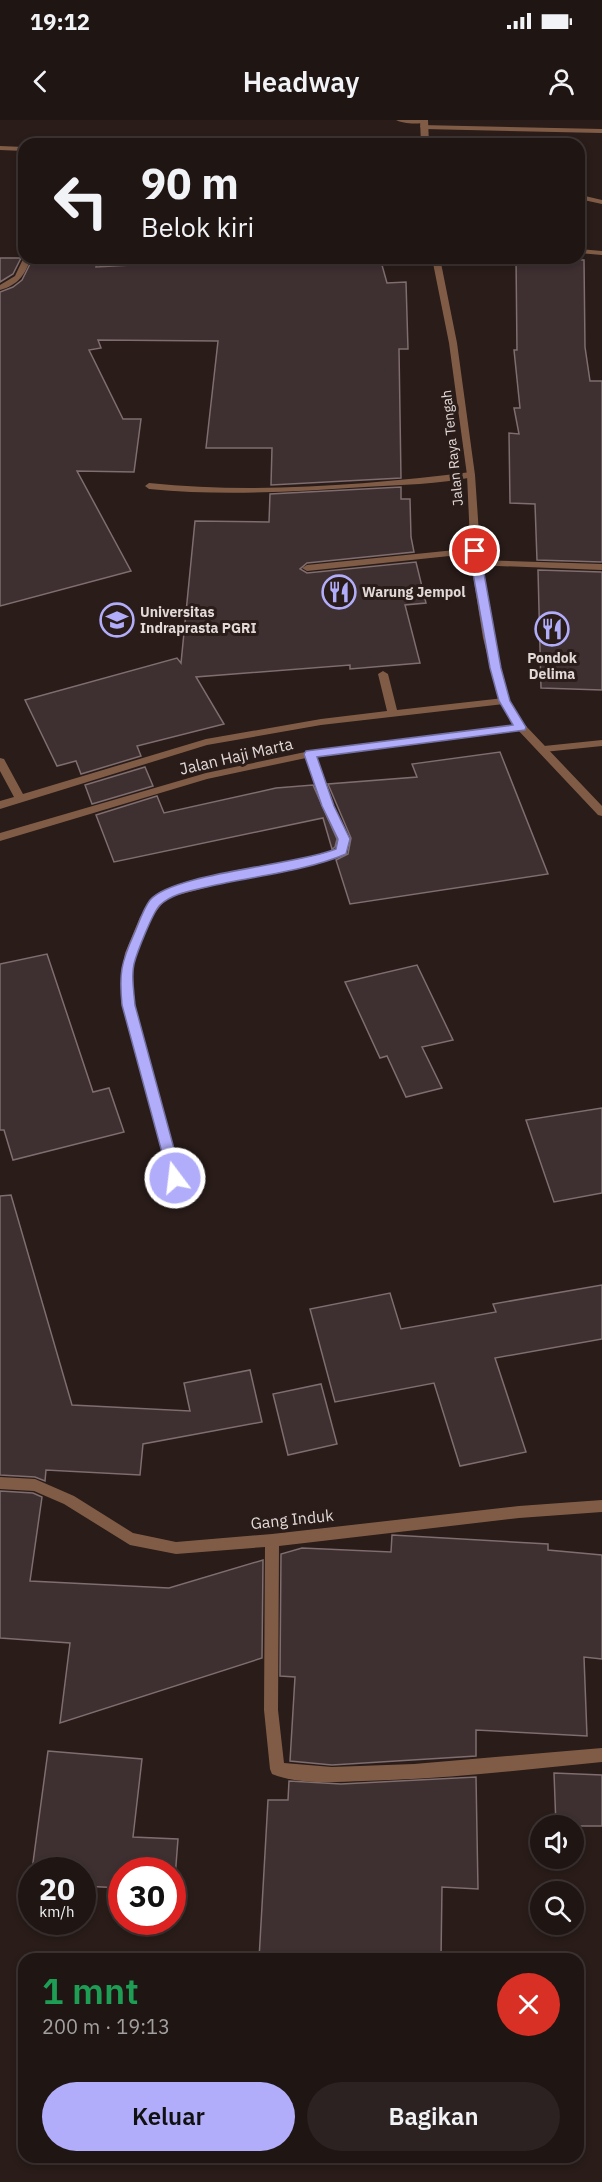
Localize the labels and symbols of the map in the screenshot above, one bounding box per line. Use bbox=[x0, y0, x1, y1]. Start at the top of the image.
street label: Jalan Raya Tengah bbox=[437, 389, 467, 507]
pin bbox=[449, 525, 500, 576]
restaurant icon: Warung Jempol bbox=[321, 574, 357, 610]
place label: Warung Jempol bbox=[362, 583, 465, 601]
school or university icon: Universitas Indraprasta PGRI bbox=[99, 602, 135, 638]
place label: Universitas Indraprasta PGRI bbox=[140, 603, 257, 637]
restaurant icon: Pondok Delima bbox=[534, 611, 570, 647]
place label: Pondok Delima bbox=[527, 649, 578, 683]
street label: Jalan Haji Marta bbox=[177, 733, 295, 779]
position arrow bbox=[143, 1146, 207, 1210]
street label: Gang Induk bbox=[250, 1505, 335, 1533]
speed limit sign: 30 bbox=[108, 1857, 186, 1935]

